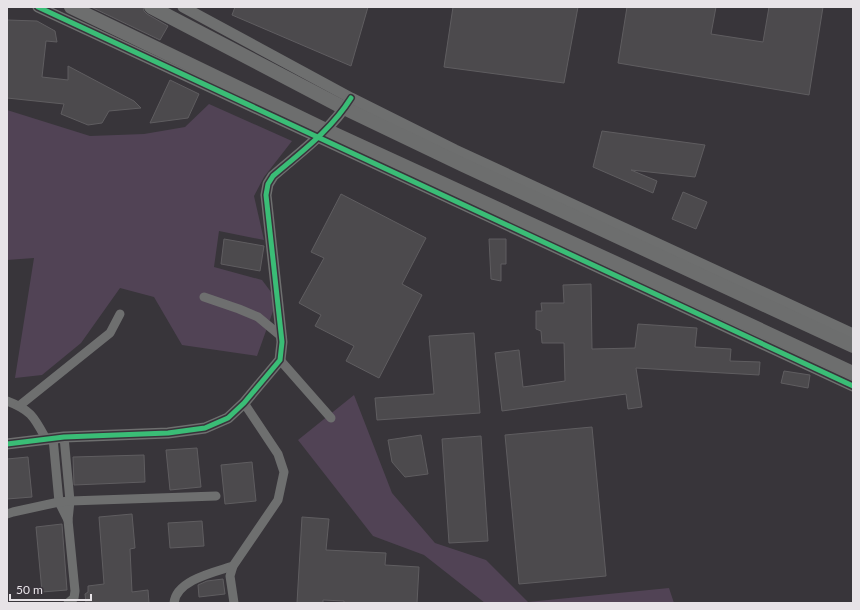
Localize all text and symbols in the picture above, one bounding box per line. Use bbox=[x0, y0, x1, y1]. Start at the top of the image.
scale bar bbox=[10, 576, 91, 602]
text: 50 m bbox=[16, 582, 43, 597]

